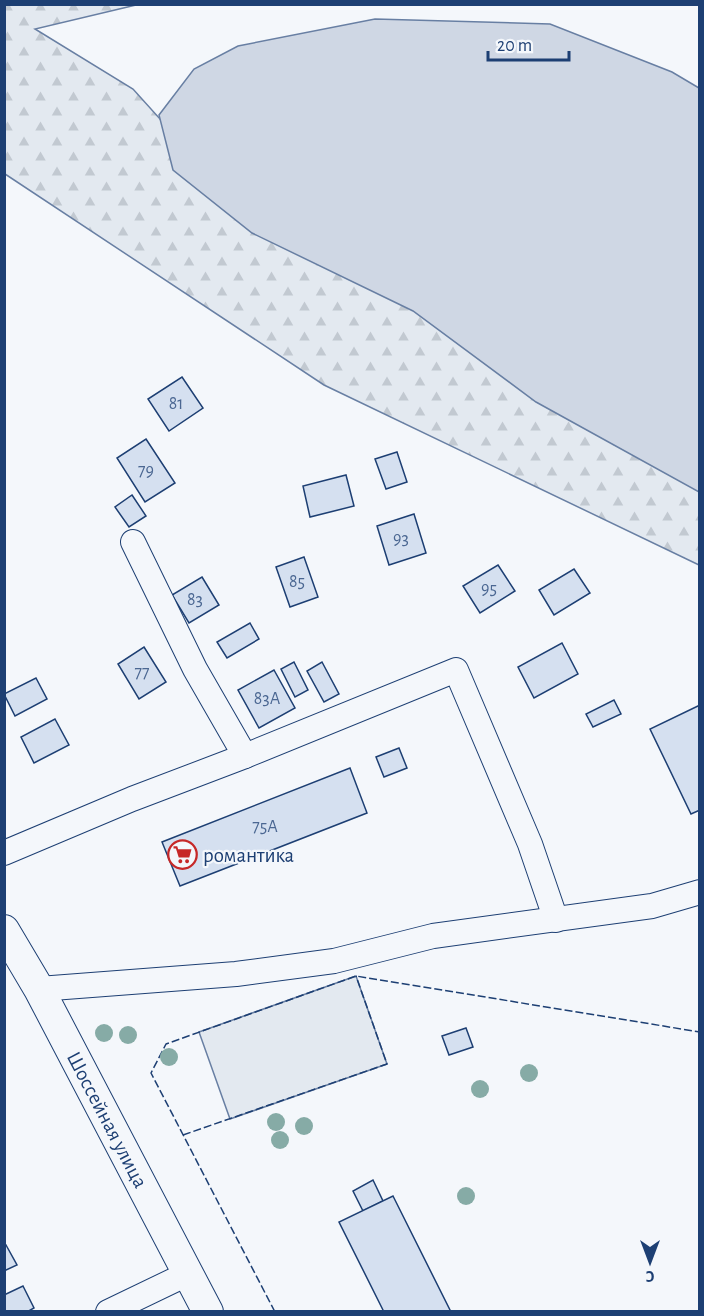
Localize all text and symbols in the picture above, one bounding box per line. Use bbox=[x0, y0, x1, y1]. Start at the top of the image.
scale bar bbox=[488, 24, 569, 62]
text: 20 m bbox=[497, 37, 532, 55]
house number: 81 bbox=[169, 395, 183, 413]
house number: 79 bbox=[138, 462, 154, 480]
house number: 93 bbox=[393, 530, 409, 548]
house number: 85 bbox=[289, 573, 305, 591]
house number: 95 bbox=[481, 580, 497, 598]
house number: 83 bbox=[187, 591, 203, 609]
house number: 77 bbox=[134, 664, 150, 682]
house number: 83А bbox=[254, 690, 281, 708]
house number: 75А bbox=[252, 818, 278, 836]
supermarket icon: романтика bbox=[166, 839, 198, 871]
place label: романтика bbox=[203, 845, 295, 866]
street label: Шоссейная улица bbox=[63, 1048, 152, 1192]
north arrow bbox=[620, 1232, 680, 1292]
text: С bbox=[645, 1268, 654, 1284]

